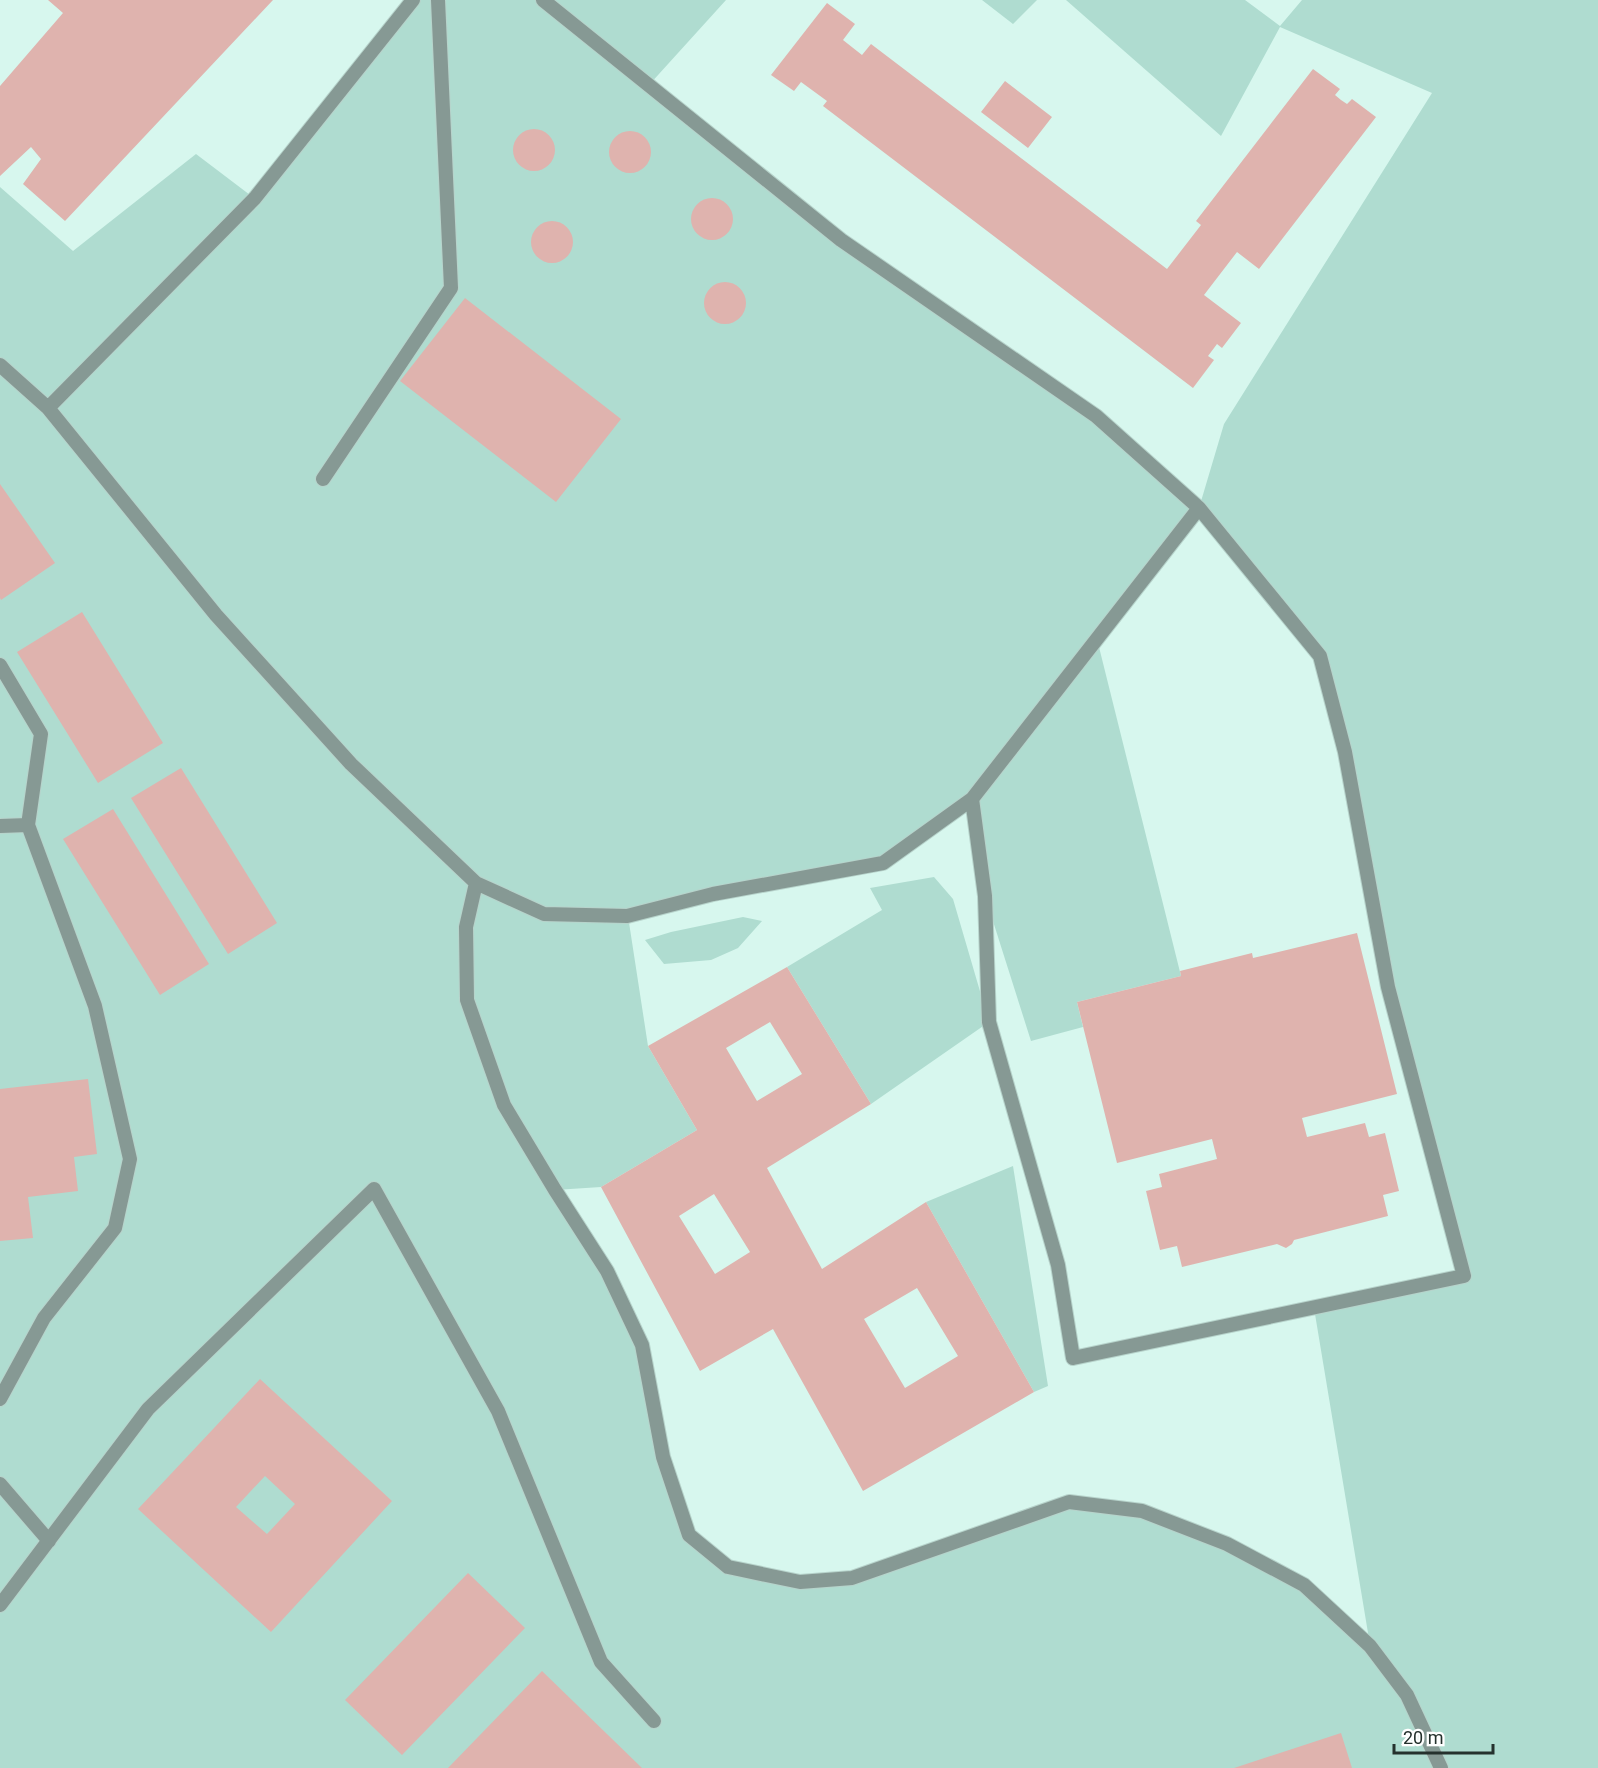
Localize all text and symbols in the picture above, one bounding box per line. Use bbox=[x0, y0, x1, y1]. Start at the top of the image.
scale bar bbox=[1394, 1717, 1493, 1755]
text: 20 m bbox=[1403, 1727, 1443, 1748]

